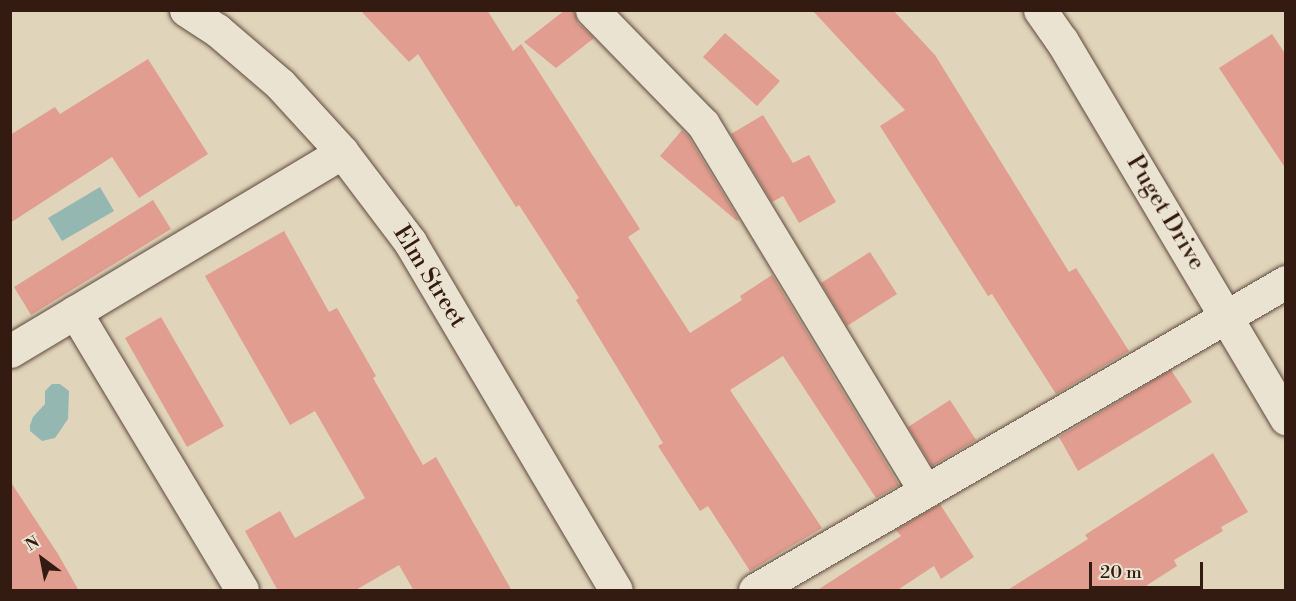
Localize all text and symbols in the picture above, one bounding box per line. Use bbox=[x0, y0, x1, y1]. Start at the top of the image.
street label: Puget Drive bbox=[1119, 150, 1211, 276]
street label: Elm Street bbox=[386, 221, 472, 333]
north arrow bbox=[12, 529, 72, 589]
text: N bbox=[22, 532, 43, 556]
scale bar bbox=[1092, 550, 1206, 588]
text: 20 m bbox=[1100, 561, 1142, 584]

